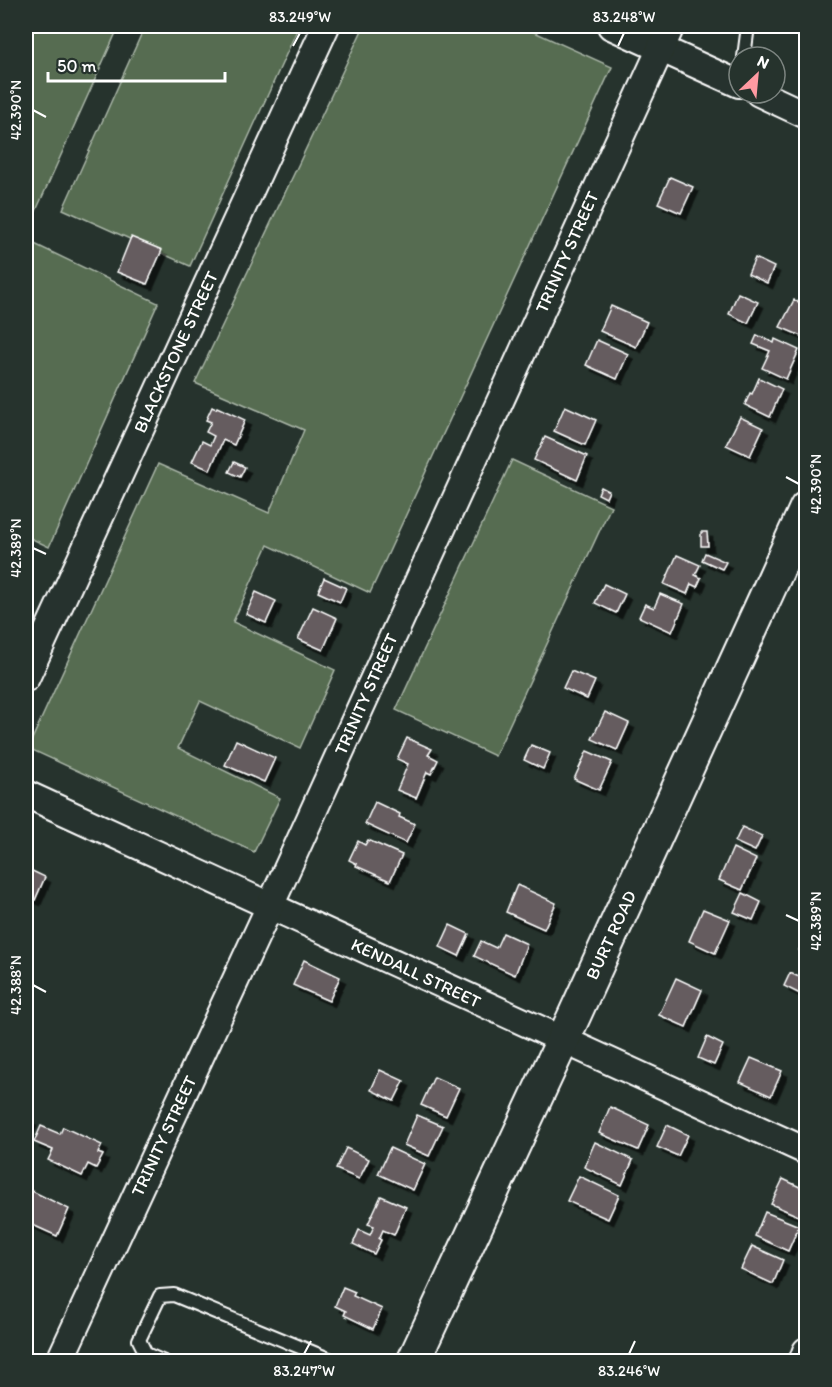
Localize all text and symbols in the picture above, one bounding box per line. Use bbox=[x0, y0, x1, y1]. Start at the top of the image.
text: 83.249°W bbox=[269, 8, 331, 26]
text: 83.248°W bbox=[593, 8, 655, 26]
scale bar bbox=[48, 45, 225, 83]
north arrow bbox=[727, 45, 787, 105]
text: N bbox=[754, 51, 772, 73]
text: 50 m bbox=[57, 55, 97, 77]
text: 42.390°N bbox=[7, 80, 25, 140]
street label: TRINITY STREET bbox=[530, 188, 604, 316]
street label: BLACKSTONE STREET bbox=[129, 268, 223, 436]
text: 42.390°N bbox=[807, 454, 825, 514]
text: 42.389°N bbox=[7, 518, 25, 578]
street label: TRINITY STREET bbox=[329, 630, 403, 758]
street label: BURT ROAD bbox=[581, 887, 641, 983]
text: 42.389°N bbox=[807, 891, 825, 951]
street label: KENDALL STREET bbox=[348, 933, 484, 1013]
text: 42.388°N bbox=[7, 955, 25, 1015]
street label: TRINITY STREET bbox=[126, 1072, 202, 1200]
text: 83.247°W bbox=[273, 1362, 335, 1380]
text: 83.246°W bbox=[598, 1362, 660, 1380]

